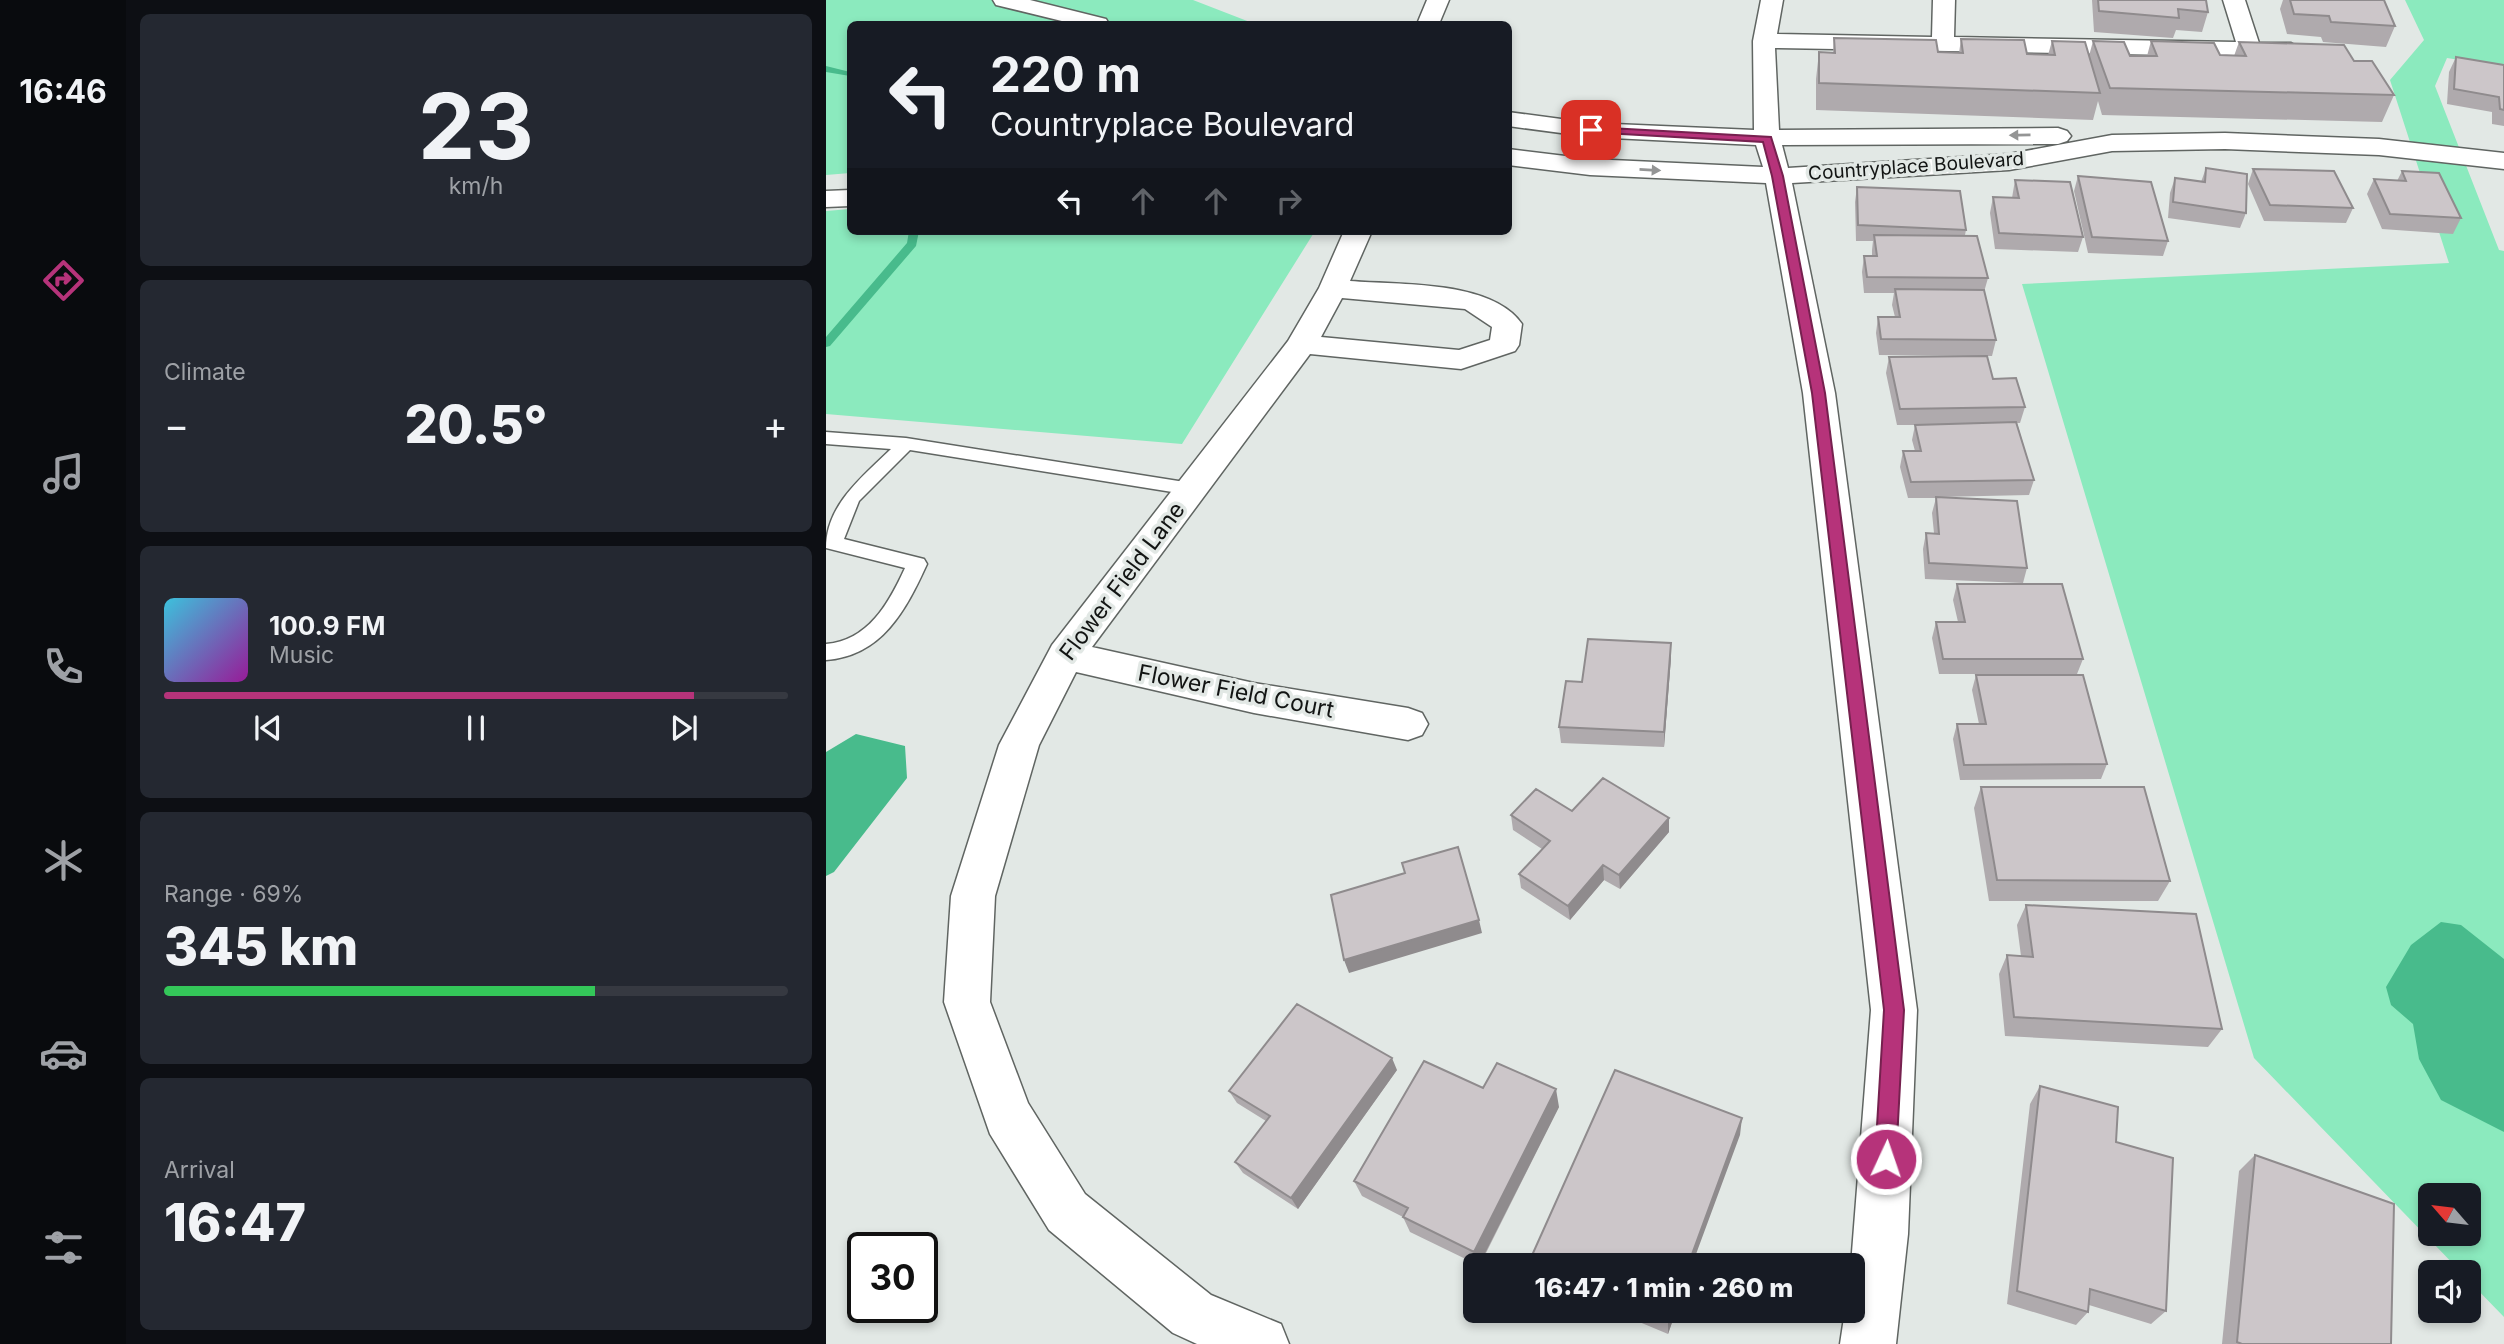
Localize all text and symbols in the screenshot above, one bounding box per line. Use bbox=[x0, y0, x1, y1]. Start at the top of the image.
text: 220 m bbox=[990, 45, 1141, 104]
icon: left bbox=[875, 49, 966, 140]
text: 23 bbox=[418, 71, 534, 181]
text: 16:46 bbox=[19, 72, 107, 111]
pin bbox=[1561, 100, 1621, 160]
text: Countryplace Boulevard bbox=[990, 105, 1354, 144]
icon: arrive bbox=[1572, 111, 1610, 149]
one-way arrow bbox=[2009, 129, 2031, 141]
street label: Countryplace Boulevard bbox=[1807, 147, 2025, 185]
one-way arrow bbox=[1639, 164, 1661, 175]
text: km/h bbox=[449, 172, 503, 200]
icon: left bbox=[1051, 182, 1089, 220]
icon: ahead bbox=[1124, 182, 1162, 220]
icon: ahead bbox=[1197, 182, 1235, 220]
icon: right bbox=[1270, 182, 1308, 220]
icon: directions bbox=[39, 256, 88, 305]
text: Climate bbox=[164, 358, 246, 386]
text: 20.5° bbox=[404, 393, 548, 456]
text: − bbox=[164, 402, 189, 448]
text: + bbox=[763, 402, 788, 448]
icon: music bbox=[39, 449, 88, 498]
street label: Flower Field Lane bbox=[1053, 496, 1191, 666]
text: 100.9 FM bbox=[269, 610, 385, 641]
text: Music bbox=[269, 641, 334, 669]
icon: phone bbox=[39, 642, 88, 691]
street label: Flower Field Court bbox=[1136, 658, 1337, 724]
icon: previous bbox=[249, 709, 287, 747]
icon: pause bbox=[457, 709, 495, 747]
icon: next bbox=[665, 709, 703, 747]
icon: climate bbox=[39, 836, 88, 885]
text: Range · 69% bbox=[164, 880, 303, 908]
text: 345 km bbox=[164, 915, 358, 978]
icon: car bbox=[39, 1029, 88, 1078]
position arrow bbox=[1849, 1122, 1923, 1196]
text: Arrival bbox=[164, 1156, 235, 1184]
north arrow bbox=[2418, 1183, 2482, 1246]
map controls bbox=[2418, 1183, 2481, 1323]
text: 16:47 bbox=[164, 1191, 306, 1254]
icon: filters bbox=[39, 1223, 88, 1272]
speed limit sign: 30 bbox=[847, 1232, 938, 1323]
button: sound bbox=[2418, 1260, 2481, 1323]
text: 16:47 · 1 min · 260 m bbox=[1535, 1272, 1793, 1303]

